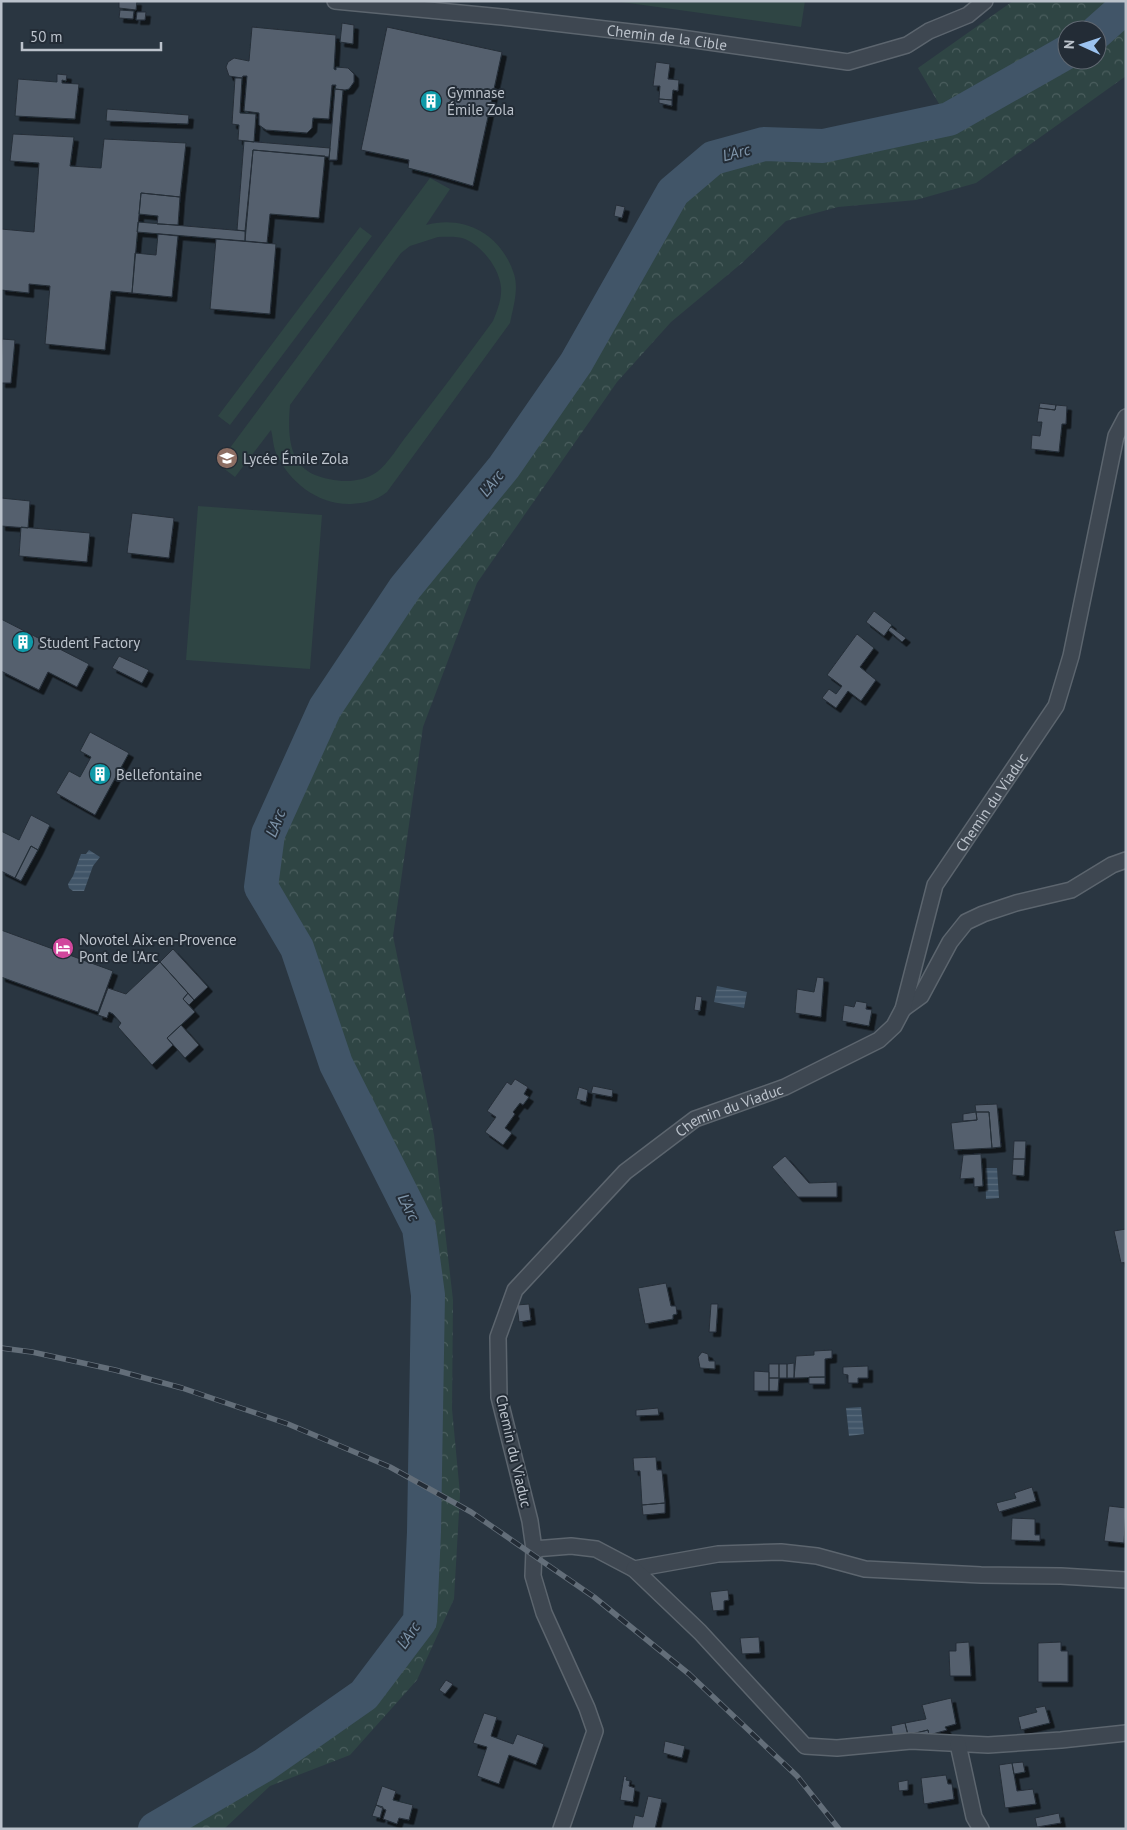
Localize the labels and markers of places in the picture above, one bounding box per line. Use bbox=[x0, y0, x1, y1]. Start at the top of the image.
place label: Gymnase Émile Zola bbox=[447, 83, 514, 119]
building icon: Gymnase Émile Zola bbox=[419, 89, 443, 113]
school or university icon: Lycée Émile Zola bbox=[215, 446, 239, 470]
place label: Lycée Émile Zola bbox=[243, 449, 349, 468]
building icon: Student Factory bbox=[11, 630, 35, 654]
place label: Student Factory bbox=[39, 633, 140, 652]
building icon: Bellefontaine bbox=[88, 762, 112, 786]
place label: Bellefontaine bbox=[116, 765, 202, 784]
place label: Novotel Aix-en-Provence Pont de l'Arc bbox=[79, 930, 237, 966]
hotel icon: Novotel Aix-en-Provence Pont de l'Arc bbox=[51, 936, 75, 960]

